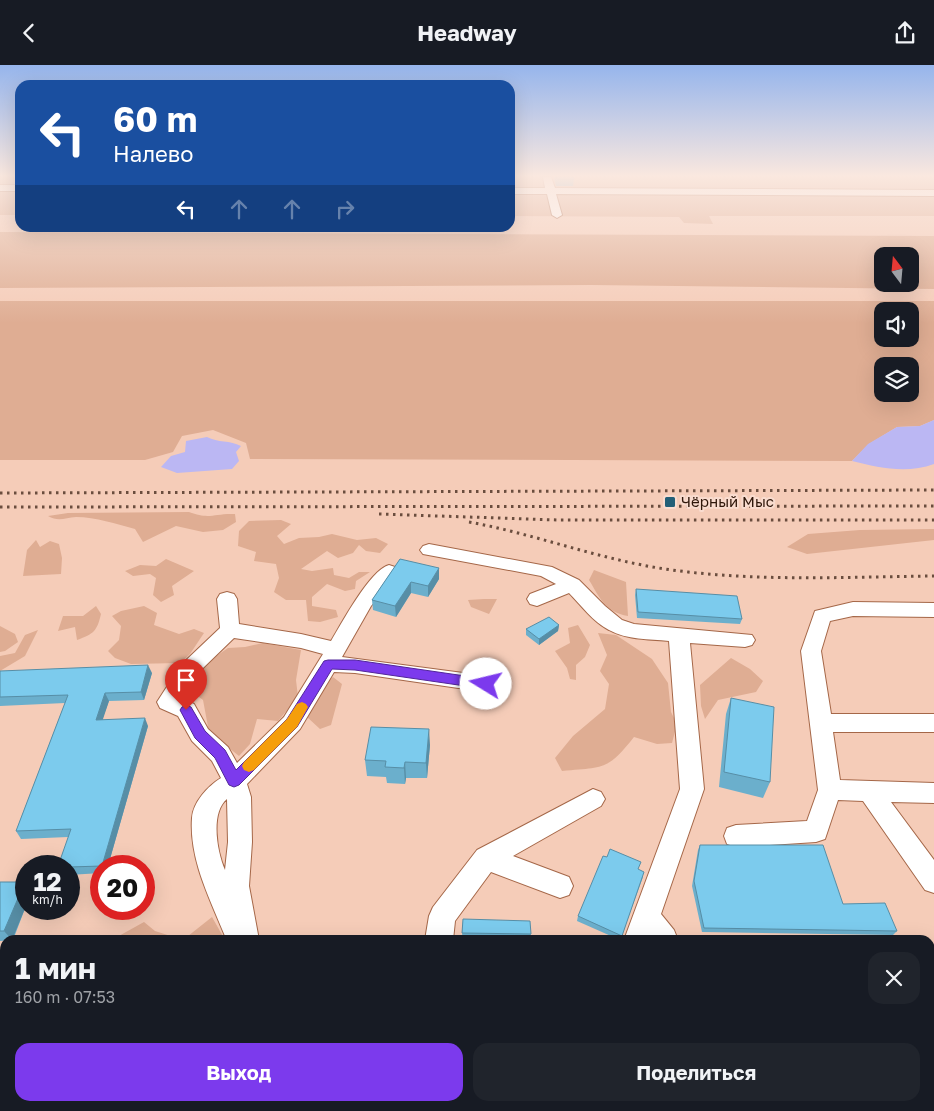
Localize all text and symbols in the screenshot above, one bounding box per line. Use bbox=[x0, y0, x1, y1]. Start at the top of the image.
icon: back bbox=[15, 19, 43, 47]
text: Headway bbox=[417, 19, 517, 46]
icon: share bbox=[891, 19, 919, 47]
text: 60 m bbox=[113, 98, 197, 140]
icon: left bbox=[30, 100, 95, 165]
text: Налево bbox=[113, 140, 193, 167]
icon: left bbox=[172, 195, 200, 223]
icon: ahead bbox=[225, 195, 253, 223]
icon: ahead bbox=[278, 195, 306, 223]
icon: right bbox=[331, 195, 359, 223]
north arrow bbox=[874, 247, 919, 293]
map controls bbox=[874, 247, 919, 402]
button: sound bbox=[874, 302, 919, 347]
button: layers bbox=[874, 357, 919, 402]
place label: Чёрный Мыс bbox=[681, 492, 774, 510]
marker: Чёрный Мыс bbox=[663, 495, 677, 509]
position arrow bbox=[459, 657, 511, 709]
pin bbox=[165, 659, 207, 710]
icon: arrive bbox=[172, 666, 200, 694]
speed limit sign: 20 bbox=[90, 855, 155, 920]
text: 12 bbox=[33, 866, 62, 897]
text: km/h bbox=[32, 892, 63, 907]
text: 1 мин bbox=[15, 950, 96, 986]
button: close bbox=[868, 952, 920, 1004]
text: 160 m · 07:53 bbox=[15, 987, 115, 1007]
button: Выход bbox=[15, 1043, 463, 1101]
button: Поделиться bbox=[473, 1043, 920, 1101]

